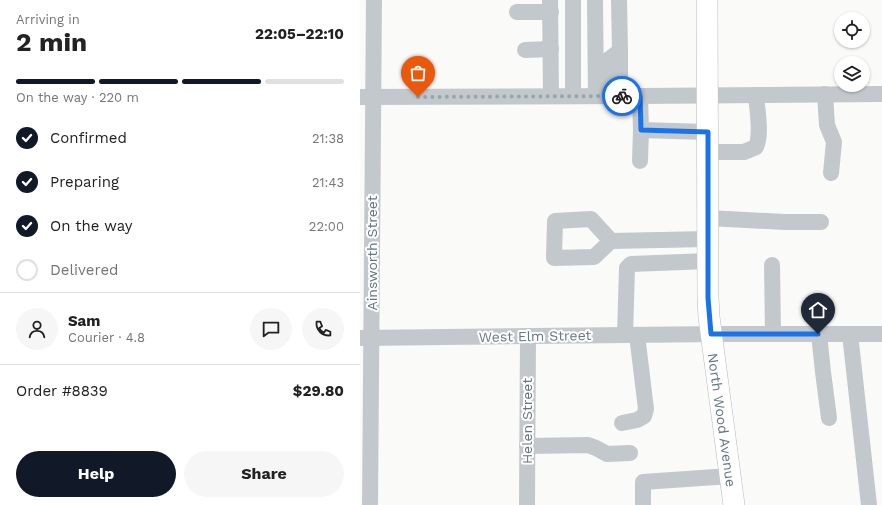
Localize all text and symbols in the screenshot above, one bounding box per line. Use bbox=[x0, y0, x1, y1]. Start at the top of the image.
text: Arriving in bbox=[16, 12, 80, 27]
map controls bbox=[834, 12, 870, 92]
button: locate bbox=[834, 12, 870, 48]
text: 22:05–22:10 bbox=[255, 25, 344, 43]
text: 2 min bbox=[16, 27, 87, 57]
pin bbox=[401, 56, 435, 97]
button: layers bbox=[834, 56, 870, 92]
icon: bag bbox=[407, 62, 429, 84]
courier bbox=[602, 76, 642, 116]
icon: bike bbox=[611, 85, 633, 107]
text: On the way · 220 m bbox=[16, 90, 139, 105]
icon: check bbox=[16, 127, 38, 149]
text: Confirmed bbox=[50, 129, 127, 147]
text: 21:38 bbox=[312, 131, 344, 146]
icon: check bbox=[16, 171, 38, 193]
text: Preparing bbox=[50, 173, 119, 191]
text: 21:43 bbox=[312, 175, 344, 190]
street label: Ainsworth Street bbox=[364, 195, 380, 311]
icon: check bbox=[16, 215, 38, 237]
text: On the way bbox=[50, 217, 132, 235]
text: 22:00 bbox=[309, 219, 344, 234]
text: Delivered bbox=[50, 261, 118, 279]
pin bbox=[801, 293, 835, 334]
icon: home bbox=[807, 299, 829, 321]
button: person bbox=[16, 308, 58, 350]
button: chat bbox=[250, 308, 292, 350]
button: phone bbox=[302, 308, 344, 350]
text: Sam bbox=[68, 312, 100, 330]
street label: West Elm Street bbox=[479, 327, 592, 345]
text: Courier · 4.8 bbox=[68, 330, 145, 345]
street label: North Wood Avenue bbox=[705, 352, 739, 488]
street label: Helen Street bbox=[519, 378, 535, 464]
text: Order #8839 bbox=[16, 382, 108, 400]
text: $29.80 bbox=[293, 382, 344, 400]
button: Help bbox=[16, 451, 176, 497]
button: Share bbox=[184, 451, 344, 497]

